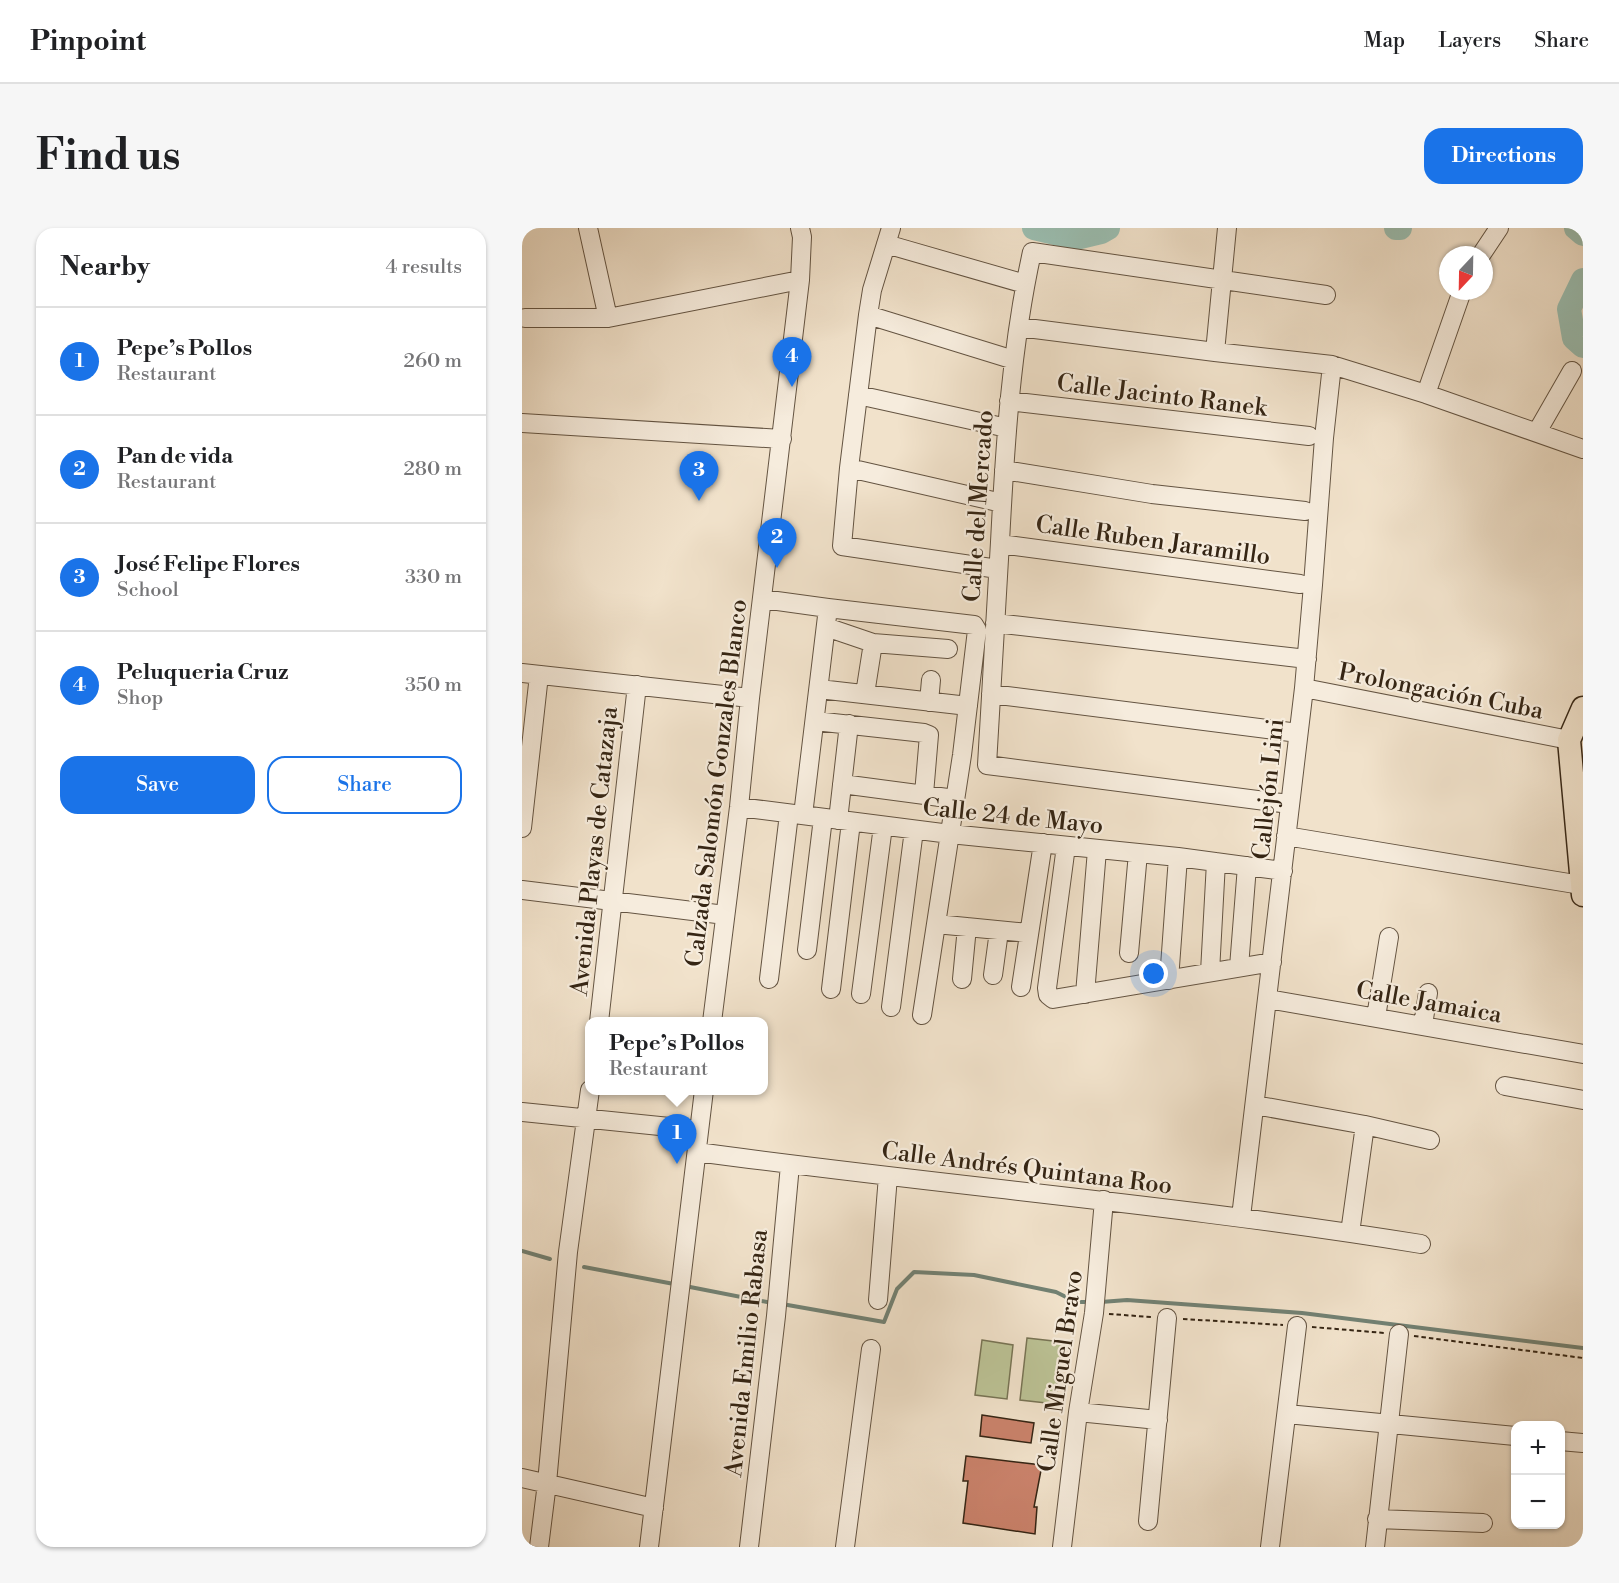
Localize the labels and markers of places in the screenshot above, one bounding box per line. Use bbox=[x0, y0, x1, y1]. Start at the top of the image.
pin: 4 bbox=[772, 338, 812, 387]
pin: 3 bbox=[680, 452, 718, 501]
pin: 2 bbox=[758, 518, 796, 568]
pin: 1 bbox=[658, 1114, 696, 1164]

